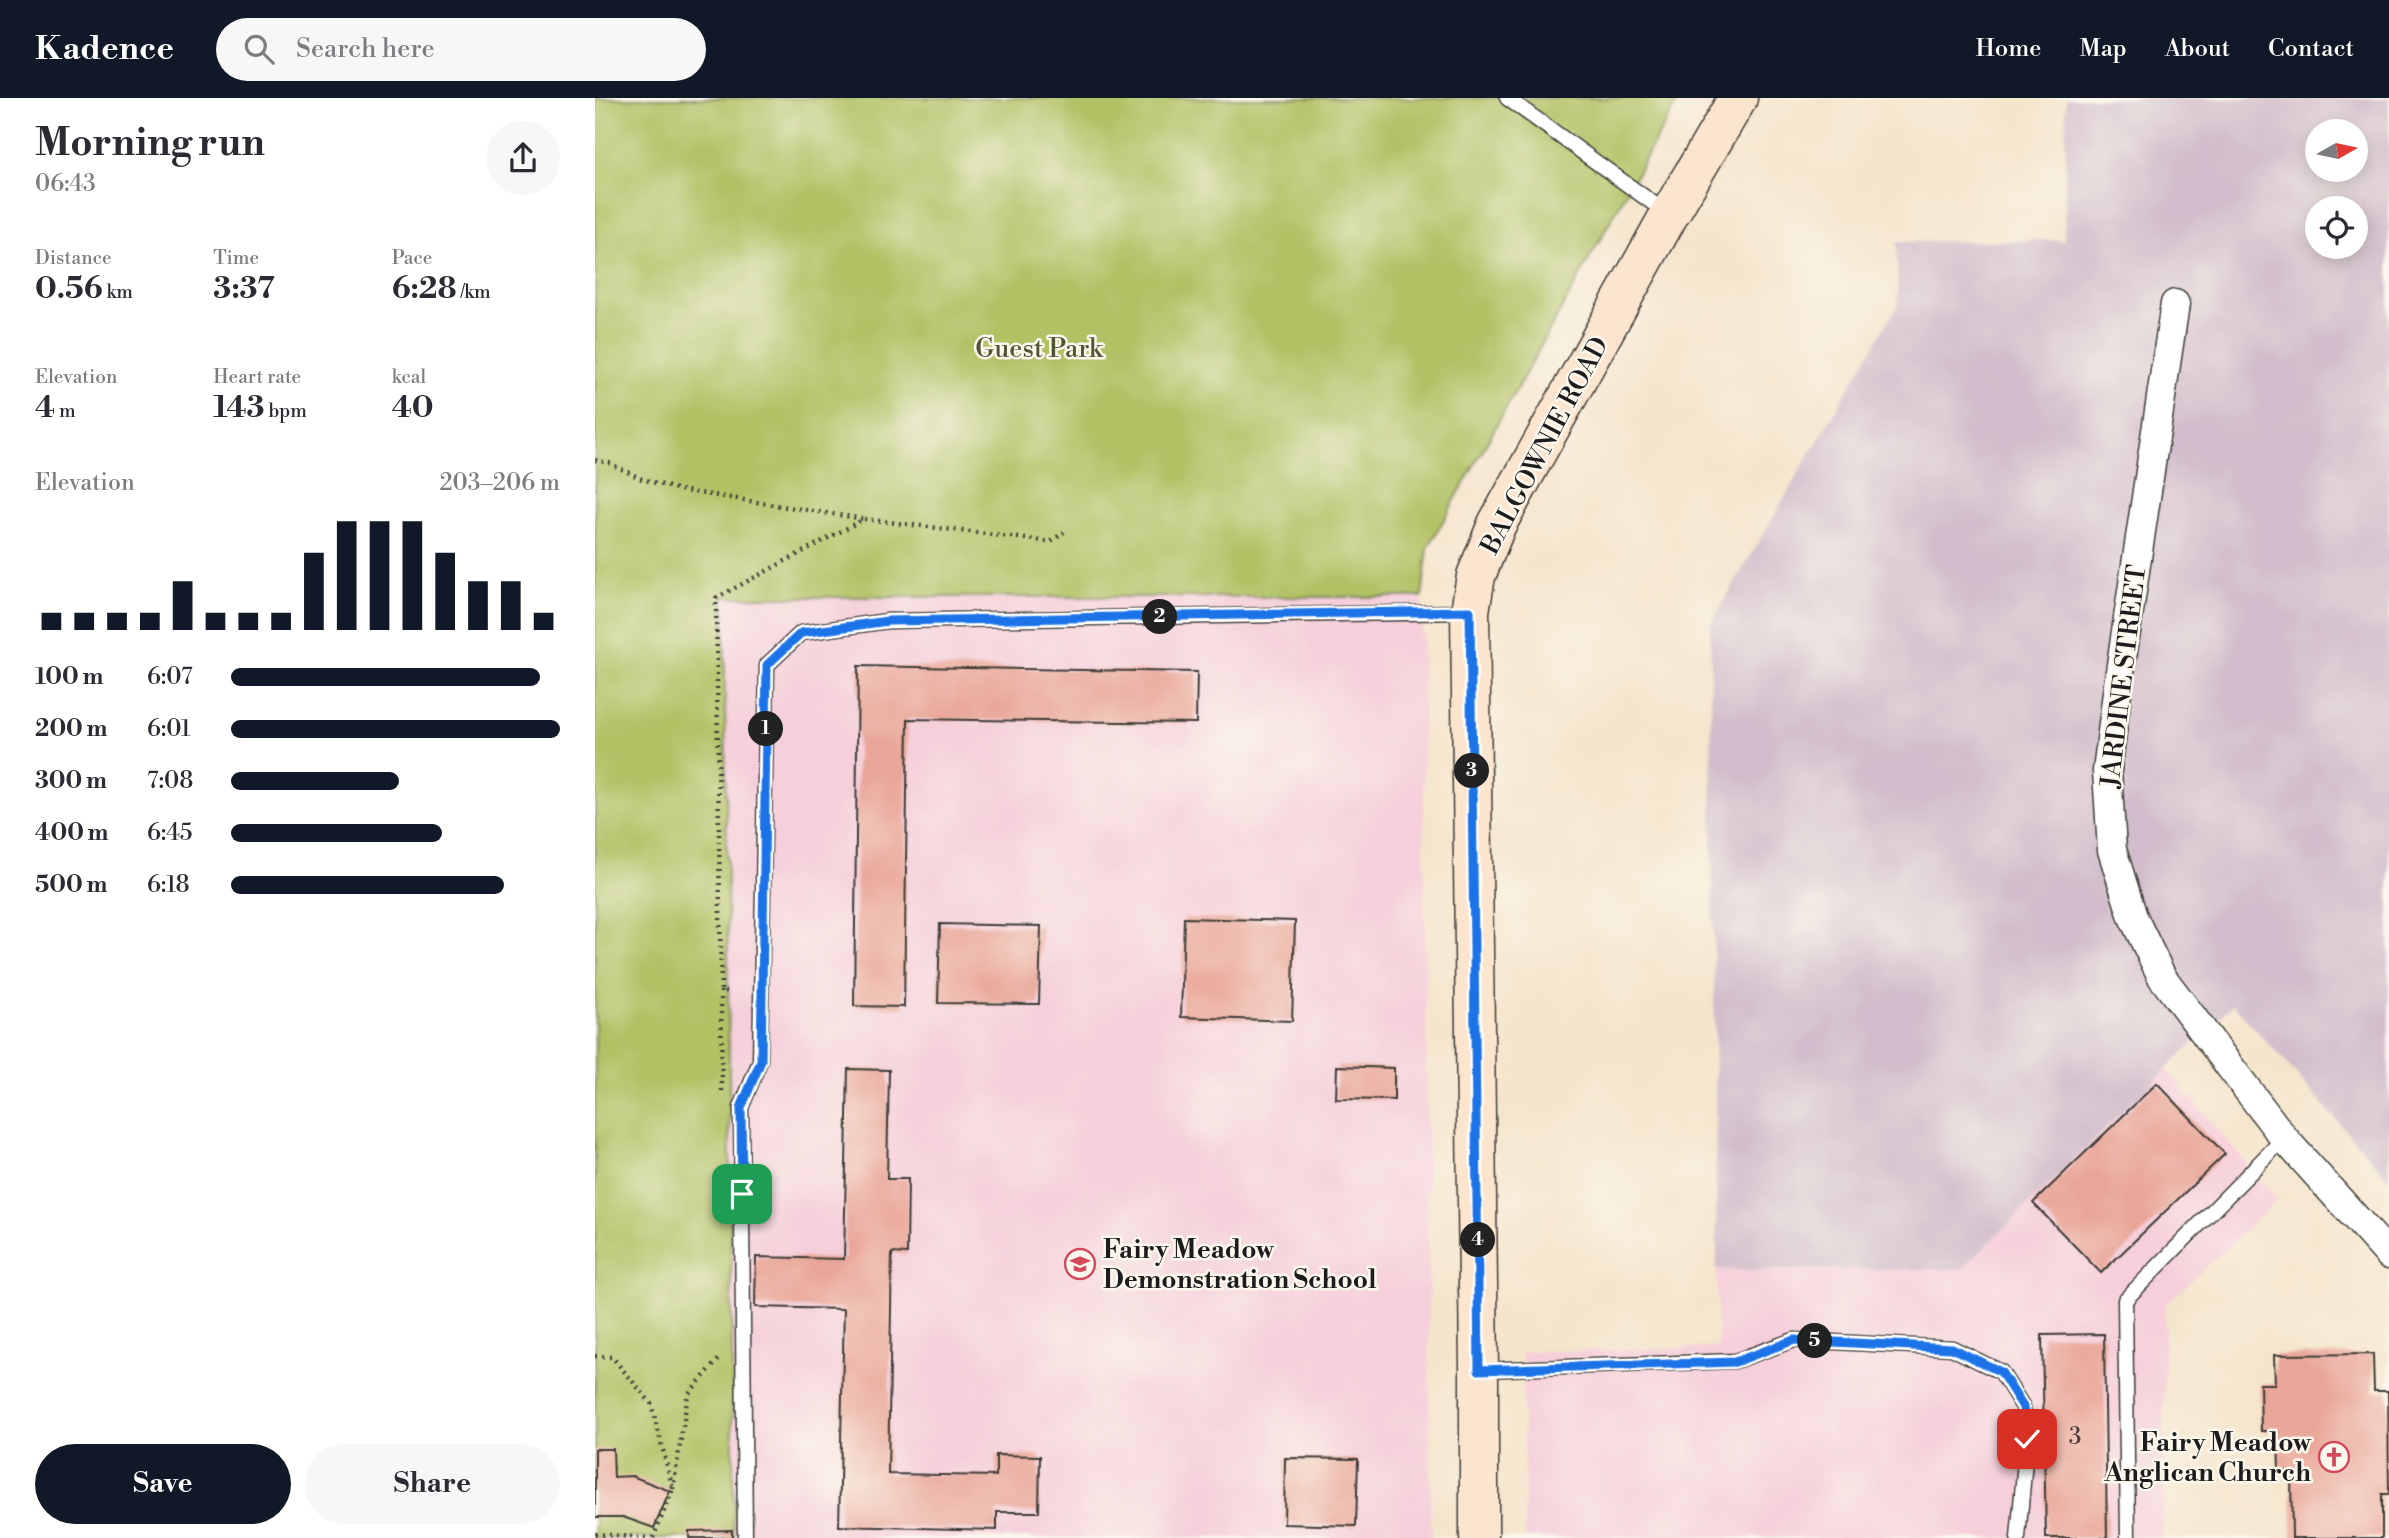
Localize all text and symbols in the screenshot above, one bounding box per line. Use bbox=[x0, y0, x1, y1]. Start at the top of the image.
search box bbox=[216, 18, 706, 81]
text: Kadence bbox=[35, 29, 174, 70]
icon: search bbox=[240, 30, 278, 68]
text: Search here bbox=[296, 33, 435, 65]
text: Home bbox=[1976, 34, 2041, 64]
text: Map bbox=[2079, 34, 2127, 64]
text: About bbox=[2165, 34, 2230, 64]
text: Contact bbox=[2268, 34, 2354, 64]
north arrow bbox=[2305, 119, 2368, 182]
map controls bbox=[2305, 119, 2368, 259]
text: Morning run bbox=[35, 120, 265, 167]
button: share bbox=[486, 121, 560, 195]
text: 06:43 bbox=[35, 170, 96, 198]
button: locate bbox=[2305, 196, 2368, 259]
text: Distance bbox=[35, 246, 112, 270]
text: Time bbox=[213, 246, 259, 270]
text: Pace bbox=[392, 246, 432, 270]
text: 0.56 bbox=[35, 270, 103, 308]
text: 3:37 bbox=[213, 270, 275, 308]
text: 6:28 bbox=[392, 270, 457, 308]
text: km bbox=[103, 280, 133, 304]
text: /km bbox=[457, 280, 491, 304]
street label: BALGOWNIE ROAD bbox=[1474, 331, 1616, 561]
park label: Guest Park bbox=[975, 333, 1104, 365]
text: Elevation bbox=[35, 365, 117, 389]
text: Heart rate bbox=[213, 365, 301, 389]
text: kcal bbox=[392, 365, 426, 389]
text: 4 bbox=[35, 389, 55, 427]
text: 143 bbox=[213, 389, 265, 427]
text: 40 bbox=[392, 389, 434, 427]
text: m bbox=[55, 399, 76, 423]
text: bpm bbox=[265, 399, 307, 423]
text: Elevation bbox=[35, 469, 135, 497]
text: 203–206 m bbox=[439, 469, 560, 497]
street label: JARDINE STREET bbox=[2094, 563, 2154, 790]
pin: 2 bbox=[1143, 600, 1177, 634]
text: 2 bbox=[1154, 604, 1165, 628]
text: 100 m bbox=[35, 663, 103, 691]
text: 6:07 bbox=[147, 663, 193, 691]
pin: 1 bbox=[749, 712, 783, 746]
text: 200 m bbox=[35, 715, 107, 743]
text: 6:01 bbox=[147, 715, 191, 743]
text: 1 bbox=[761, 716, 770, 740]
pin: 3 bbox=[1455, 754, 1489, 788]
text: 3 bbox=[1466, 758, 1477, 782]
text: 300 m bbox=[35, 767, 107, 795]
text: 7:08 bbox=[147, 767, 193, 795]
text: 400 m bbox=[35, 819, 108, 847]
text: 6:45 bbox=[147, 819, 193, 847]
text: 500 m bbox=[35, 871, 107, 899]
text: 6:18 bbox=[147, 871, 190, 899]
pin bbox=[712, 1164, 772, 1224]
icon: arrive bbox=[723, 1175, 761, 1213]
pin: 4 bbox=[1461, 1222, 1495, 1258]
text: 4 bbox=[1471, 1227, 1484, 1251]
place label: Fairy Meadow Demonstration School bbox=[1103, 1234, 1377, 1296]
school or university icon: Fairy Meadow Demonstration School bbox=[1063, 1247, 1097, 1281]
pin: 5 bbox=[1797, 1324, 1833, 1358]
text: 5 bbox=[1809, 1328, 1820, 1352]
pin bbox=[1997, 1409, 2057, 1469]
icon: check bbox=[2008, 1420, 2046, 1458]
house number: 3 bbox=[2069, 1423, 2081, 1451]
place label: Fairy Meadow Anglican Church bbox=[2103, 1427, 2312, 1489]
church icon: Fairy Meadow Anglican Church bbox=[2317, 1440, 2351, 1474]
button: Save bbox=[35, 1444, 291, 1524]
button: Share bbox=[305, 1444, 560, 1524]

